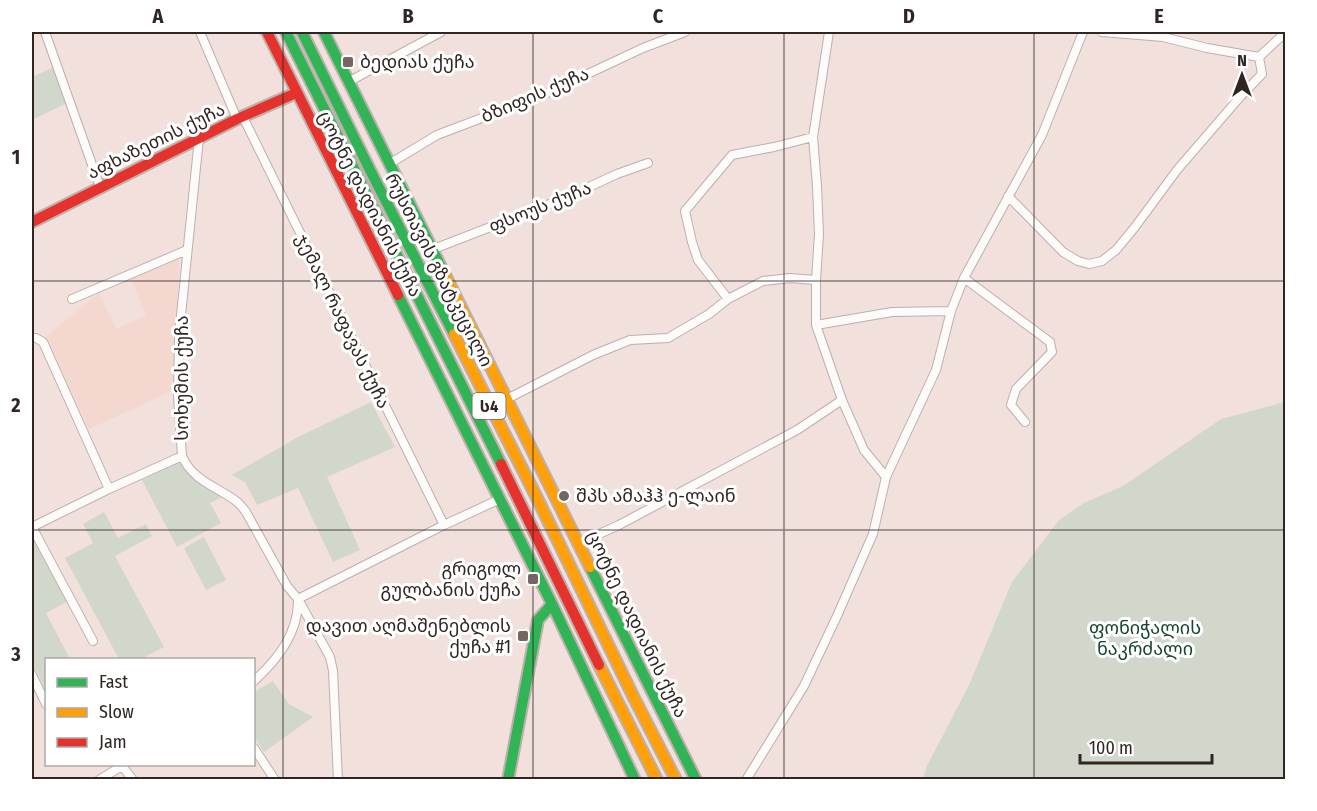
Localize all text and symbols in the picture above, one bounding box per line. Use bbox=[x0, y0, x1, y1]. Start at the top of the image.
text: A bbox=[152, 4, 165, 28]
text: B bbox=[402, 4, 414, 28]
text: C bbox=[653, 4, 664, 28]
text: D bbox=[903, 4, 915, 28]
text: E bbox=[1154, 4, 1164, 28]
north arrow bbox=[1212, 45, 1272, 105]
place label: ბედიას ქუჩა bbox=[360, 51, 475, 73]
text: N bbox=[1237, 51, 1247, 70]
marker: ბედიას ქუჩა bbox=[341, 55, 355, 69]
street label: ბზიფის ქუჩა bbox=[478, 62, 592, 128]
street label: აფხაზეთის ქუჩა bbox=[83, 98, 229, 184]
street label: ცოტნე დადიანის ქუჩა bbox=[313, 107, 427, 301]
text: 1 bbox=[12, 145, 20, 169]
street label: რუსთავის გზატკეცილი bbox=[380, 169, 498, 371]
street label: ფსოუს ქუჩა bbox=[486, 176, 594, 238]
street label: ჯემალ რაფავას ქუჩა bbox=[291, 230, 395, 412]
street label: სოხუმის ქუჩა bbox=[171, 315, 193, 441]
text: 2 bbox=[10, 393, 21, 417]
road number: ს4 bbox=[472, 393, 506, 419]
place label: შპს ამაჰჰ ე-ლაინ bbox=[576, 485, 736, 507]
marker: შპს ამაჰჰ ე-ლაინ bbox=[557, 489, 571, 503]
street label: ცოტნე დადიანის ქუჩა bbox=[582, 527, 692, 721]
place label: გრიგოლ გულბანის ქუჩა bbox=[381, 558, 521, 601]
marker: გრიგოლ გულბანის ქუჩა bbox=[526, 572, 540, 586]
place label: დავით აღმაშენებლის ქუჩა #1 bbox=[306, 615, 511, 658]
park label: ფონიჭალის ნაკრძალი bbox=[1089, 617, 1201, 660]
marker: დავით აღმაშენებლის ქუჩა #1 bbox=[516, 629, 530, 643]
text: 3 bbox=[10, 642, 21, 666]
legend bbox=[45, 658, 255, 766]
text: Fast bbox=[99, 671, 128, 693]
text: Slow bbox=[99, 701, 134, 723]
scale bar bbox=[1080, 727, 1212, 765]
text: Jam bbox=[99, 731, 127, 753]
text: 100 m bbox=[1089, 737, 1133, 759]

